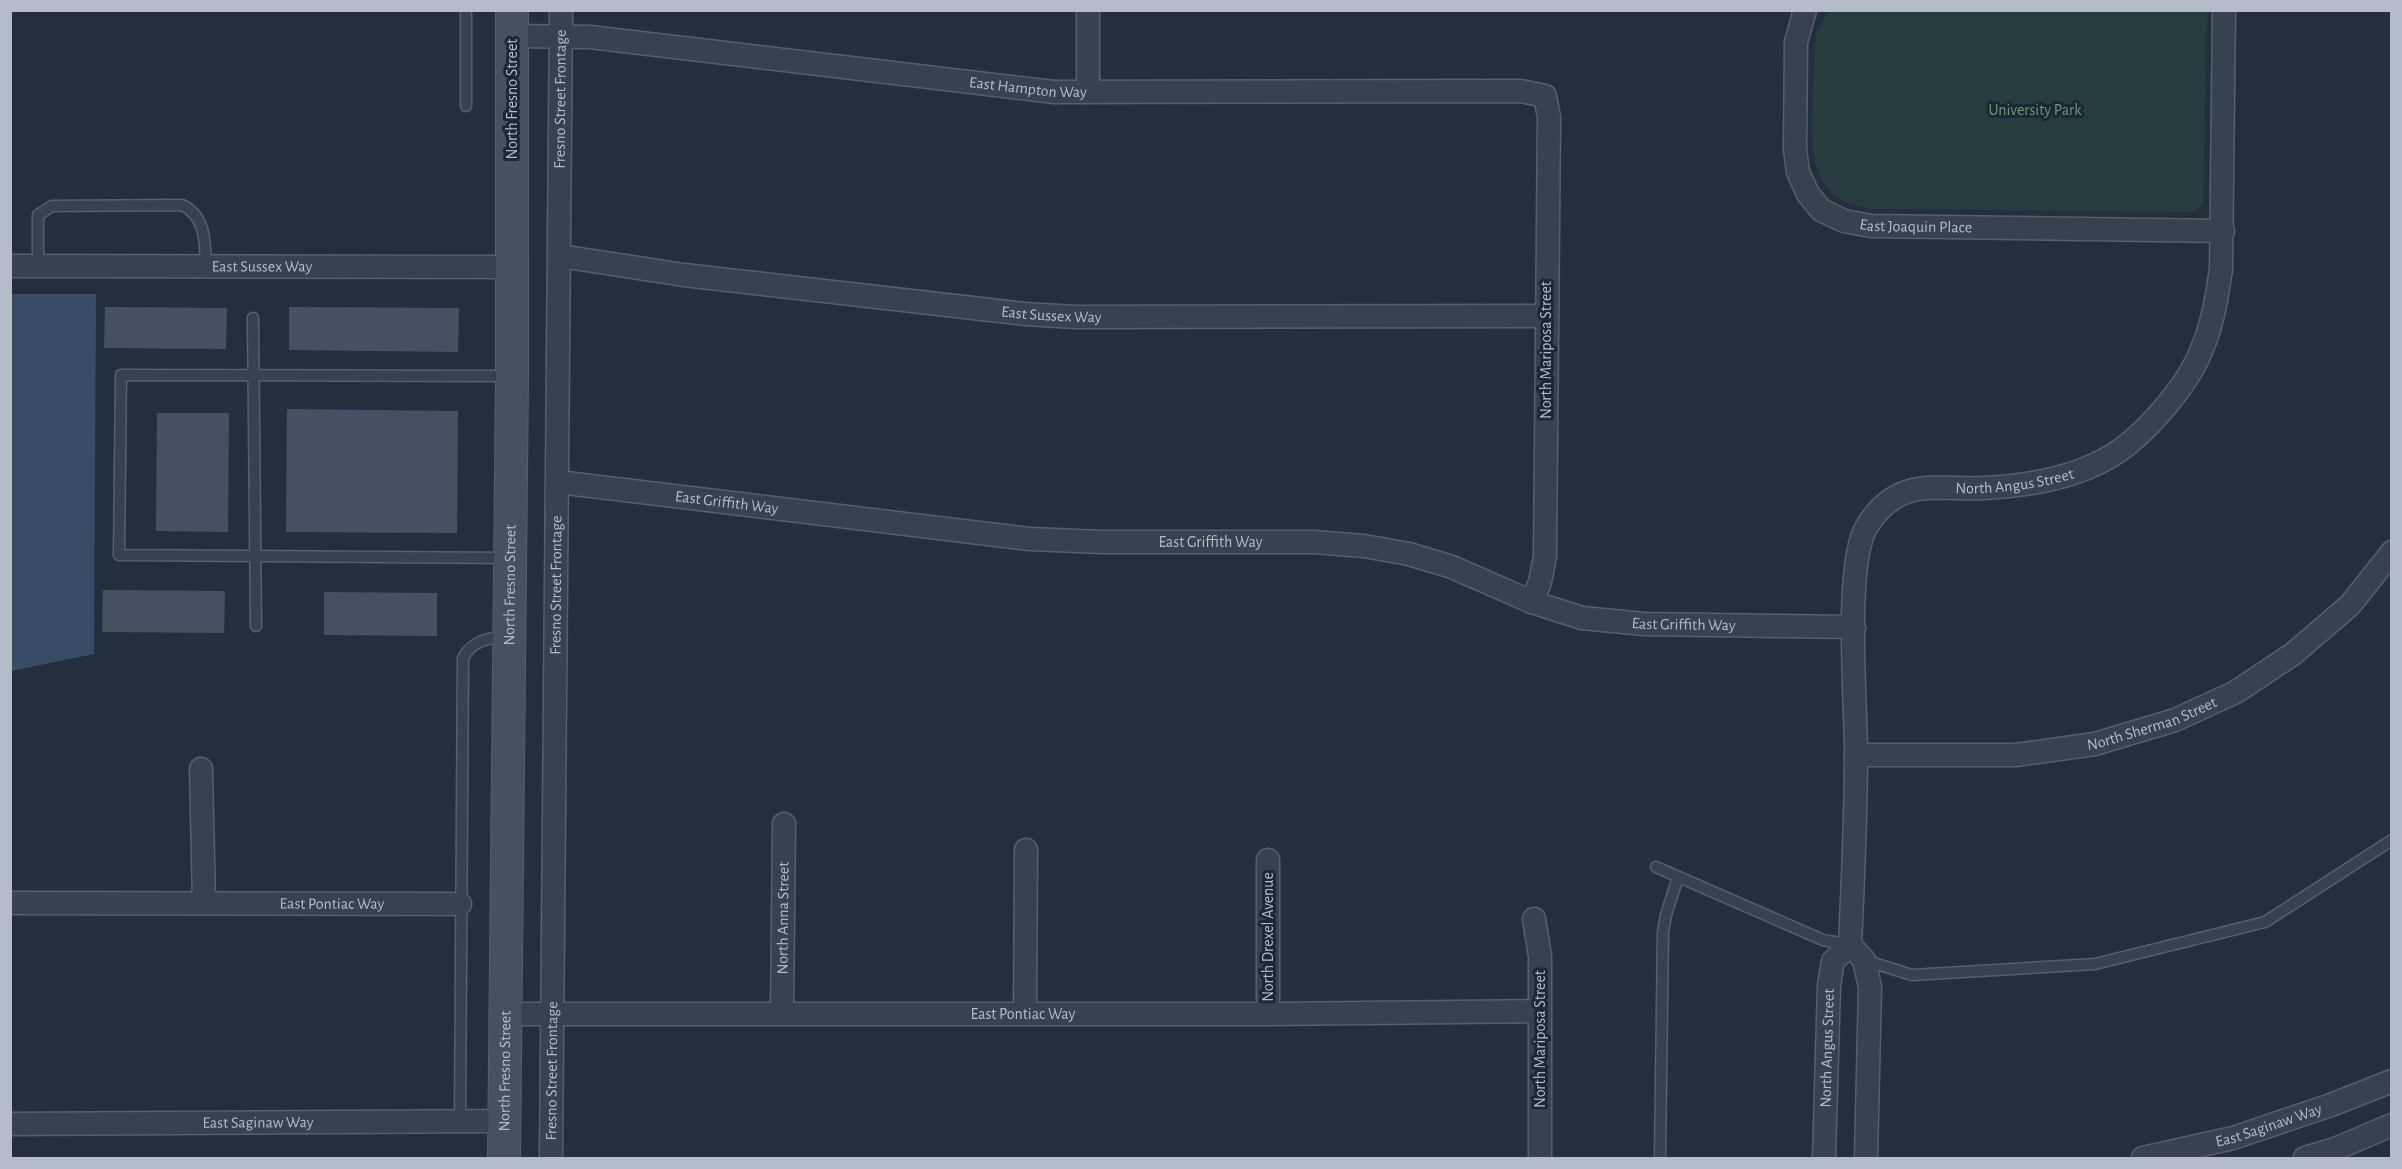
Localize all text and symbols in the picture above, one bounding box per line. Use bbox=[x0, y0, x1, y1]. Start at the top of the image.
street label: Fresno Street Frontage bbox=[552, 29, 569, 169]
street label: North Fresno Street bbox=[504, 39, 520, 159]
street label: East Hampton Way bbox=[968, 74, 1087, 101]
park label: University Park bbox=[1989, 102, 2082, 119]
street label: East Joaquin Place bbox=[1858, 216, 1972, 235]
street label: East Sussex Way bbox=[212, 258, 312, 276]
street label: North Mariposa Street bbox=[1538, 281, 1554, 419]
street label: East Sussex Way bbox=[1000, 303, 1102, 326]
street label: North Angus Street bbox=[1955, 465, 2076, 496]
street label: East Griffith Way bbox=[674, 488, 780, 518]
street label: Fresno Street Frontage bbox=[547, 515, 565, 655]
street label: North Fresno Street bbox=[501, 525, 518, 646]
street label: East Griffith Way bbox=[1158, 534, 1263, 551]
street label: East Griffith Way bbox=[1631, 615, 1736, 634]
street label: North Sherman Street bbox=[2086, 694, 2219, 753]
street label: North Anna Street bbox=[774, 862, 792, 974]
street label: North Drexel Avenue bbox=[1260, 872, 1276, 1002]
street label: East Pontiac Way bbox=[280, 896, 385, 913]
street label: North Mariposa Street bbox=[1532, 970, 1548, 1108]
street label: North Angus Street bbox=[1817, 988, 1837, 1108]
street label: Fresno Street Frontage bbox=[543, 1001, 560, 1141]
street label: East Pontiac Way bbox=[971, 1006, 1076, 1023]
street label: North Fresno Street bbox=[496, 1010, 514, 1132]
street label: East Saginaw Way bbox=[2214, 1101, 2325, 1150]
street label: East Saginaw Way bbox=[202, 1114, 314, 1131]

